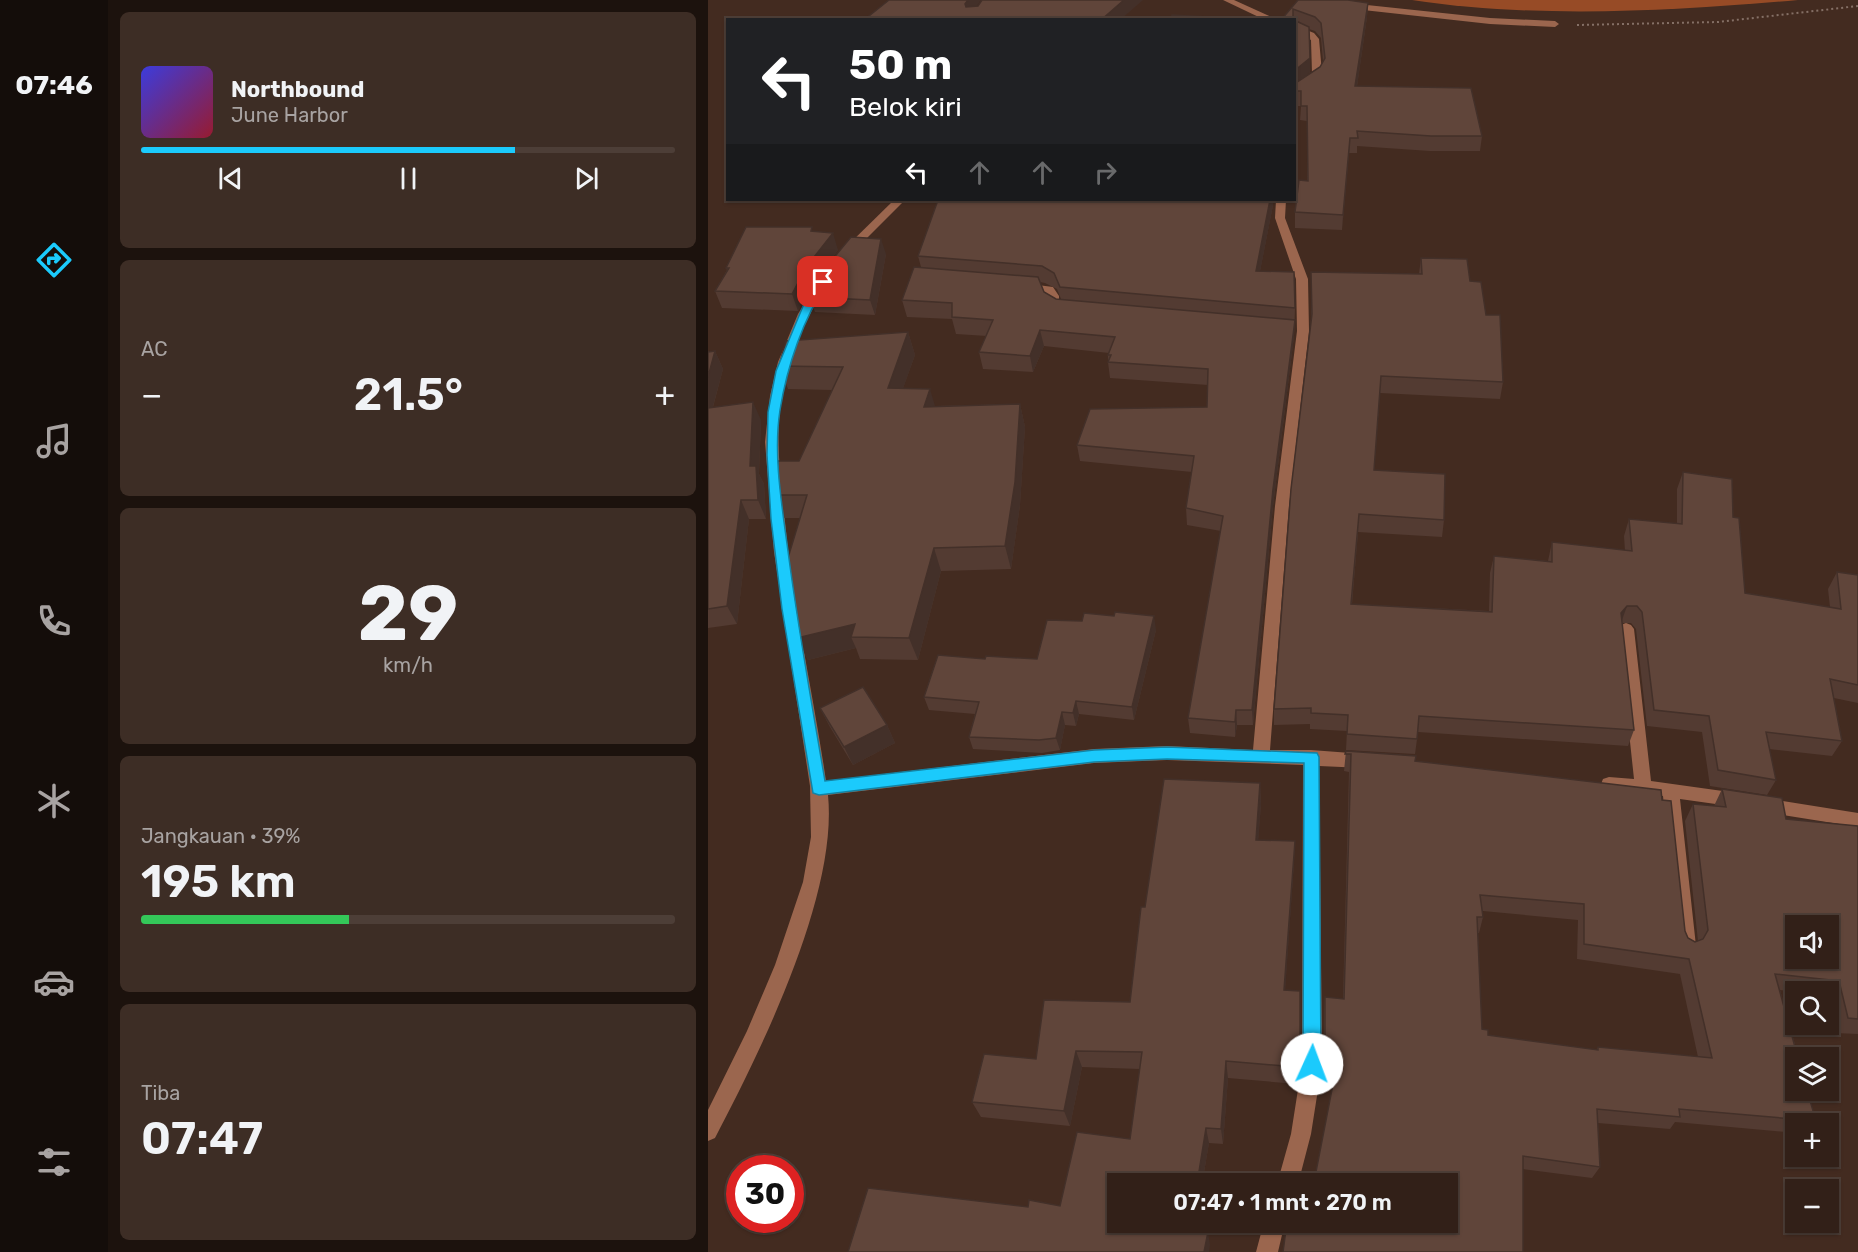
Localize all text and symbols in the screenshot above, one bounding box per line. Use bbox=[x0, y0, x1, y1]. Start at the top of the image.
text: 50 m bbox=[849, 40, 952, 90]
icon: left bbox=[750, 42, 828, 120]
text: 07:46 bbox=[15, 69, 93, 101]
text: Northbound bbox=[231, 76, 364, 103]
text: Belok kiri bbox=[849, 91, 962, 123]
text: June Harbor bbox=[231, 103, 348, 127]
icon: left bbox=[900, 156, 933, 189]
icon: ahead bbox=[963, 156, 996, 189]
icon: ahead bbox=[1026, 156, 1059, 189]
icon: right bbox=[1089, 156, 1122, 189]
icon: previous bbox=[214, 162, 247, 195]
icon: pause bbox=[392, 162, 425, 195]
icon: next bbox=[570, 162, 603, 195]
icon: directions bbox=[33, 239, 75, 281]
pin bbox=[797, 256, 848, 307]
icon: arrive bbox=[806, 265, 839, 298]
text: AC bbox=[141, 337, 167, 361]
text: 21.5° bbox=[354, 368, 463, 421]
text: − bbox=[141, 375, 162, 414]
text: + bbox=[654, 375, 675, 414]
icon: music bbox=[33, 420, 75, 462]
text: 29 bbox=[358, 567, 458, 660]
icon: phone bbox=[33, 600, 75, 642]
text: km/h bbox=[383, 653, 433, 677]
icon: climate bbox=[33, 780, 75, 822]
text: Jangkauan · 39% bbox=[141, 824, 301, 848]
text: 195 km bbox=[141, 855, 296, 908]
map controls bbox=[1785, 915, 1839, 1233]
button: sound bbox=[1785, 915, 1839, 969]
icon: car bbox=[33, 961, 75, 1003]
button: search bbox=[1785, 981, 1839, 1035]
position arrow bbox=[1280, 1032, 1344, 1096]
button: layers bbox=[1785, 1047, 1839, 1101]
text: Tiba bbox=[141, 1081, 180, 1105]
text: 07:47 bbox=[141, 1112, 263, 1165]
button: + bbox=[1785, 1113, 1839, 1167]
icon: filters bbox=[33, 1141, 75, 1183]
speed limit sign: 30 bbox=[726, 1155, 804, 1233]
button: − bbox=[1785, 1179, 1839, 1233]
text: 07:47 · 1 mnt · 270 m bbox=[1173, 1189, 1392, 1216]

